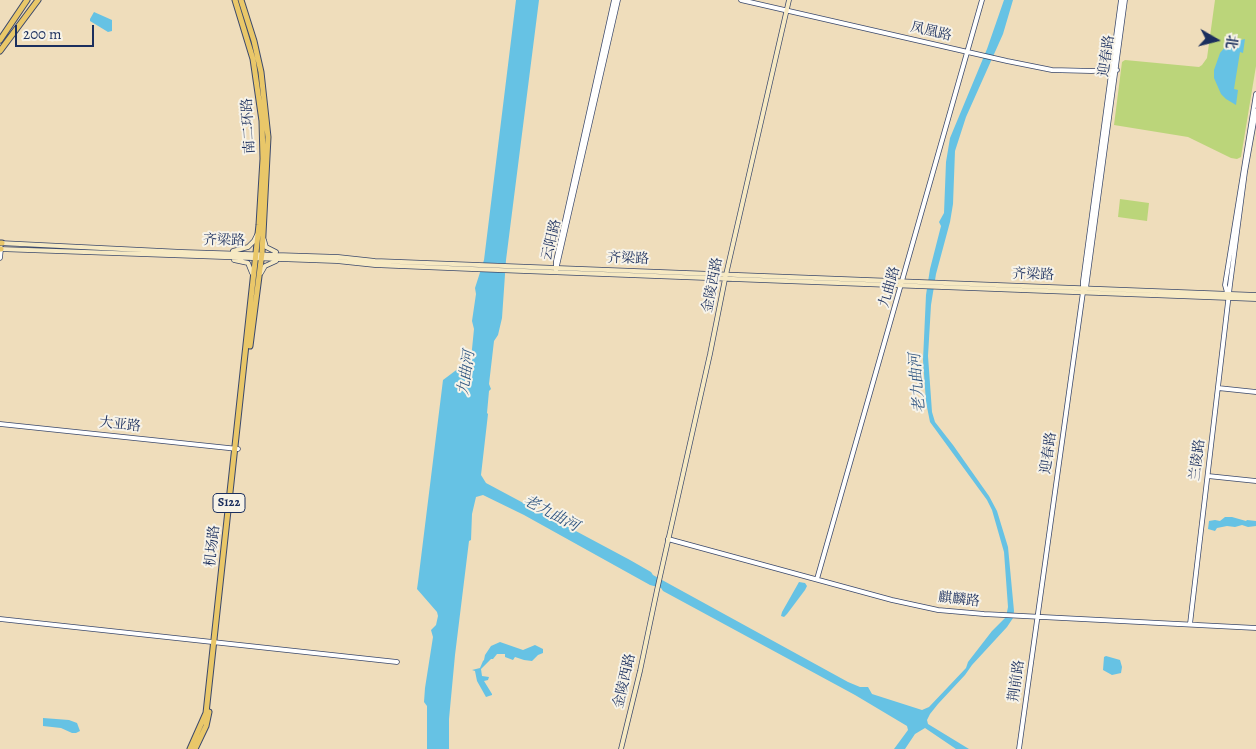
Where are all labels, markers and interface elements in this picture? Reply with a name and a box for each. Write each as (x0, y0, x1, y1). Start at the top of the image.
scale bar (18, 15, 96, 47)
north arrow (1191, 15, 1241, 65)
street label: 凤凰路 (909, 19, 953, 45)
text: 200 m (23, 24, 62, 44)
street label: 迎春路 (1096, 34, 1118, 78)
text: 北 (1221, 34, 1242, 50)
street label: 南二环路 (239, 98, 259, 154)
street label: 云阳路 (539, 218, 565, 262)
street label: 齐梁路 (203, 232, 245, 250)
street label: 齐梁路 (607, 250, 649, 268)
street label: 金陵西路 (699, 256, 727, 314)
street label: 九曲路 (876, 264, 904, 310)
street label: 齐梁路 (1012, 266, 1054, 284)
water label: 九曲河 (455, 349, 479, 397)
water label: 老九曲河 (906, 352, 930, 414)
street label: 大亚路 (98, 414, 142, 436)
street label: 迎春路 (1038, 431, 1060, 475)
street label: 兰陵路 (1187, 438, 1209, 482)
water label: 老九曲河 (520, 492, 582, 536)
road number: S122 (213, 493, 245, 512)
street label: 机场路 (202, 524, 224, 568)
street label: 麒麟路 (937, 589, 981, 611)
street label: 金陵西路 (611, 652, 639, 710)
street label: 荆前路 (1006, 659, 1028, 703)

